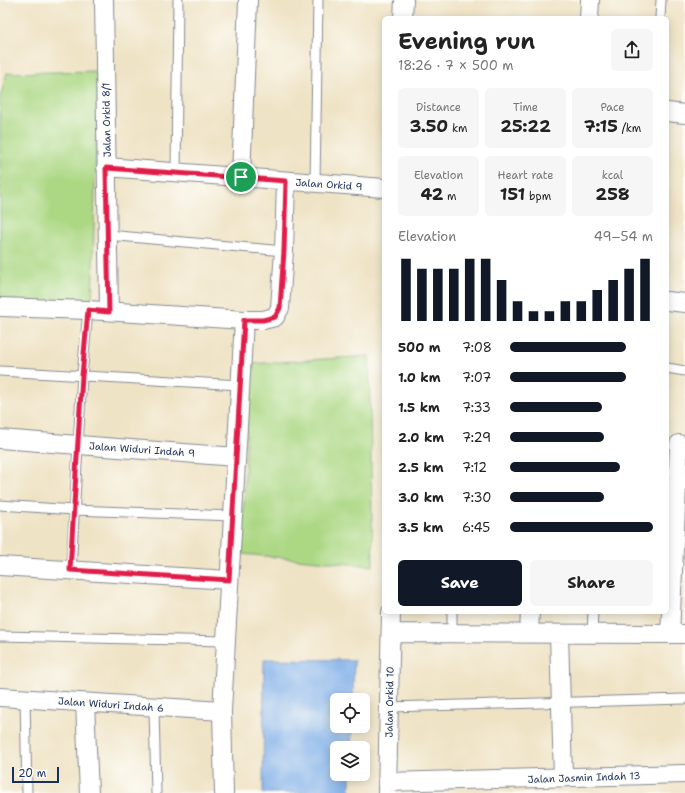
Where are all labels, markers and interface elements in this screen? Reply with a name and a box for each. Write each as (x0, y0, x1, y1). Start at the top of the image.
text: Evening run (398, 27, 535, 56)
button: share (611, 29, 653, 71)
text: 18:26 · 7 × 500 m (398, 57, 514, 74)
street label: Jalan Orkid 8/1 (99, 83, 114, 157)
text: Distance (416, 100, 461, 115)
text: Time (513, 100, 538, 115)
text: Pace (600, 100, 625, 115)
text: 3.50 (409, 115, 448, 137)
text: 25:22 (500, 115, 551, 137)
text: 7:15 (584, 115, 618, 137)
text: km (448, 121, 468, 136)
text: /km (618, 121, 641, 136)
pin (224, 160, 258, 194)
icon: arrive (230, 166, 252, 188)
text: Elevation (414, 168, 463, 183)
text: Heart rate (497, 168, 554, 183)
text: kcal (602, 168, 623, 183)
street label: Jalan Orkid 9 (295, 176, 363, 193)
text: 42 (420, 183, 443, 205)
text: 151 (500, 183, 525, 205)
text: 258 (595, 183, 630, 205)
text: m (443, 189, 457, 204)
text: bpm (525, 189, 551, 204)
text: Elevation (398, 228, 456, 245)
text: 49–54 m (594, 228, 653, 245)
text: 500 m (398, 339, 441, 356)
text: 7:08 (462, 339, 492, 356)
text: 1.0 km (398, 369, 440, 386)
text: 7:07 (462, 369, 491, 386)
text: 1.5 km (398, 399, 440, 416)
text: 7:33 (462, 399, 491, 416)
text: 2.0 km (398, 429, 444, 446)
text: 7:29 (462, 429, 491, 446)
street label: Jalan Widuri Indah 9 (89, 439, 195, 460)
text: 2.5 km (398, 459, 444, 476)
text: 7:12 (462, 459, 487, 476)
text: 3.0 km (398, 489, 444, 506)
text: 7:30 (462, 489, 491, 506)
text: 3.5 km (398, 519, 443, 536)
text: 6:45 (462, 519, 490, 536)
button: Save (398, 560, 522, 606)
button: Share (530, 560, 653, 606)
street label: Jalan Orkid 10 (382, 666, 397, 738)
map controls (330, 693, 370, 781)
button: locate (330, 693, 370, 733)
street label: Jalan Widuri Indah 6 (58, 694, 164, 715)
button: layers (330, 741, 370, 781)
scale bar (12, 765, 59, 784)
text: 20 m (18, 766, 46, 781)
street label: Jalan Jasmin Indah 13 (527, 769, 641, 786)

